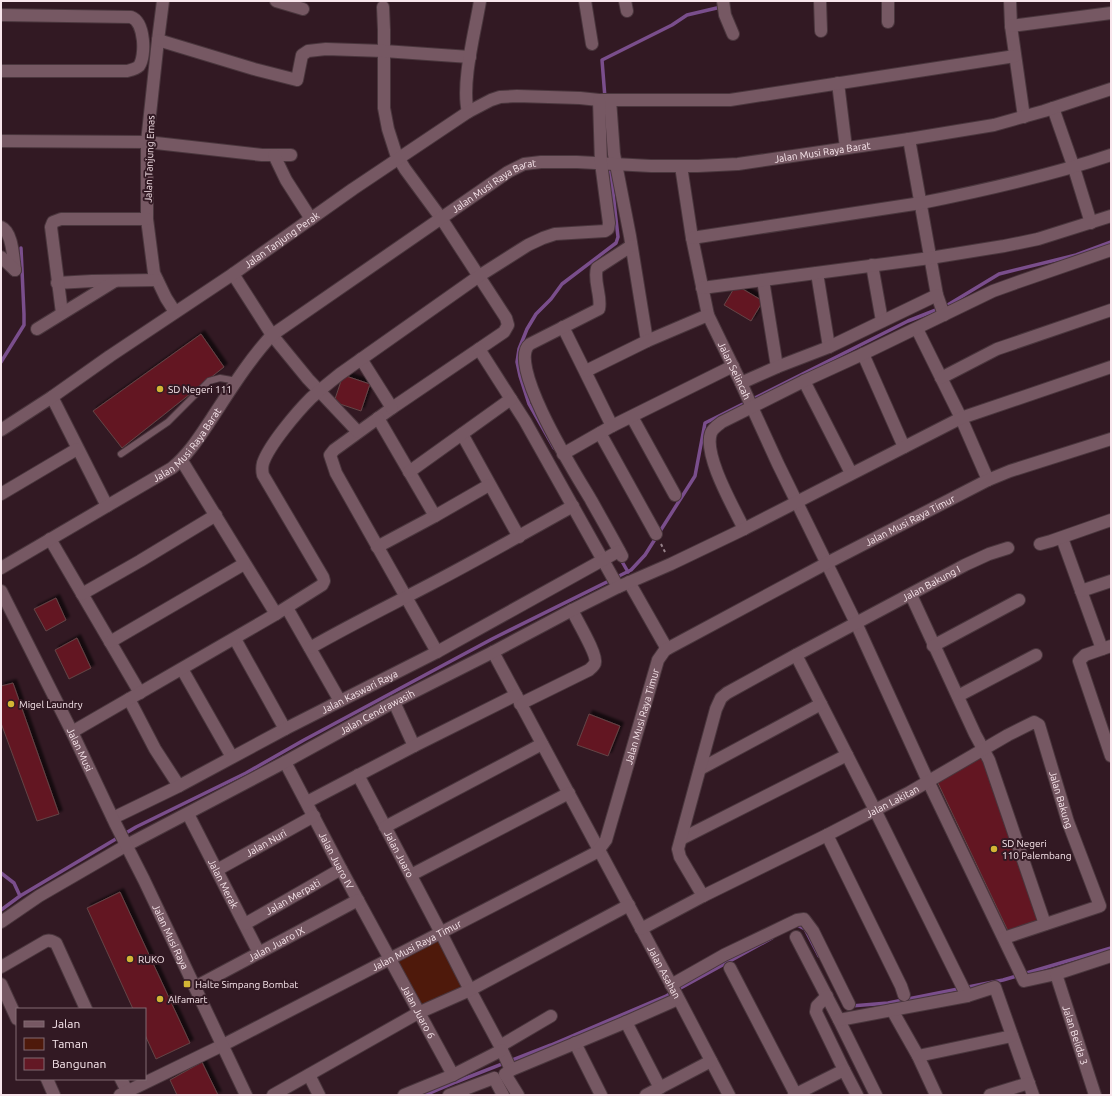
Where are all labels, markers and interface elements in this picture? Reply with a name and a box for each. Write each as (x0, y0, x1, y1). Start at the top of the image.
street label: Jalan Tanjung Emas (142, 115, 157, 203)
street label: Jalan Musi Raya Barat (773, 140, 871, 165)
street label: Jalan Musi Raya Barat (450, 158, 537, 215)
street label: Jalan Tanjung Perak (242, 210, 321, 270)
street label: Jalan Selincah (716, 340, 753, 401)
marker: SD Negeri 111 (155, 384, 165, 394)
place label: SD Negeri 111 (168, 384, 232, 395)
street label: Jalan Musi Raya Barat (151, 406, 223, 484)
street label: Jalan Musi Raya Timur (863, 493, 957, 548)
street label: Jalan Bakung I (900, 564, 962, 604)
street label: Jalan Musi Raya Timur (623, 667, 661, 766)
street label: Jalan Kaswari Raya (320, 668, 400, 716)
street label: Jalan Cendrawasih (338, 688, 416, 737)
marker: Migel Laundry (6, 699, 16, 709)
place label: Migel Laundry (19, 699, 83, 710)
street label: Jalan Musi (65, 726, 95, 773)
street label: Jalan Bakung (1047, 770, 1075, 830)
street label: Jalan Lakitan (864, 783, 921, 820)
street label: Jalan Nuri (244, 827, 288, 859)
street label: Jalan Juaro (382, 829, 416, 879)
street label: Jalan Juaro IV (317, 830, 356, 891)
place label: SD Negeri 110 Palembang (1002, 838, 1071, 861)
marker: SD Negeri 110 Palembang (989, 844, 999, 854)
street label: Jalan Merak (206, 857, 240, 910)
street label: Jalan Merpati (264, 877, 322, 917)
street label: Jalan Musi Raya (150, 902, 190, 971)
street label: Jalan Musi Raya Timur (370, 918, 463, 973)
street label: Jalan Juaro IX (246, 925, 306, 964)
street label: Jalan Asahan (645, 944, 683, 1001)
marker: RUKO (125, 954, 135, 964)
place label: RUKO (138, 954, 165, 965)
marker: Halte Simpang Bombat (182, 979, 192, 989)
place label: Halte Simpang Bombat (195, 979, 298, 990)
street label: Jalan Juaro 6 (399, 983, 437, 1041)
marker: Alfamart (155, 994, 165, 1004)
place label: Alfamart (168, 994, 208, 1005)
street label: Jalan Belida 3 (1060, 1004, 1090, 1066)
legend (16, 1008, 146, 1080)
text: Jalan (52, 1017, 80, 1030)
text: Taman (52, 1037, 88, 1050)
text: Bangunan (52, 1057, 106, 1070)

